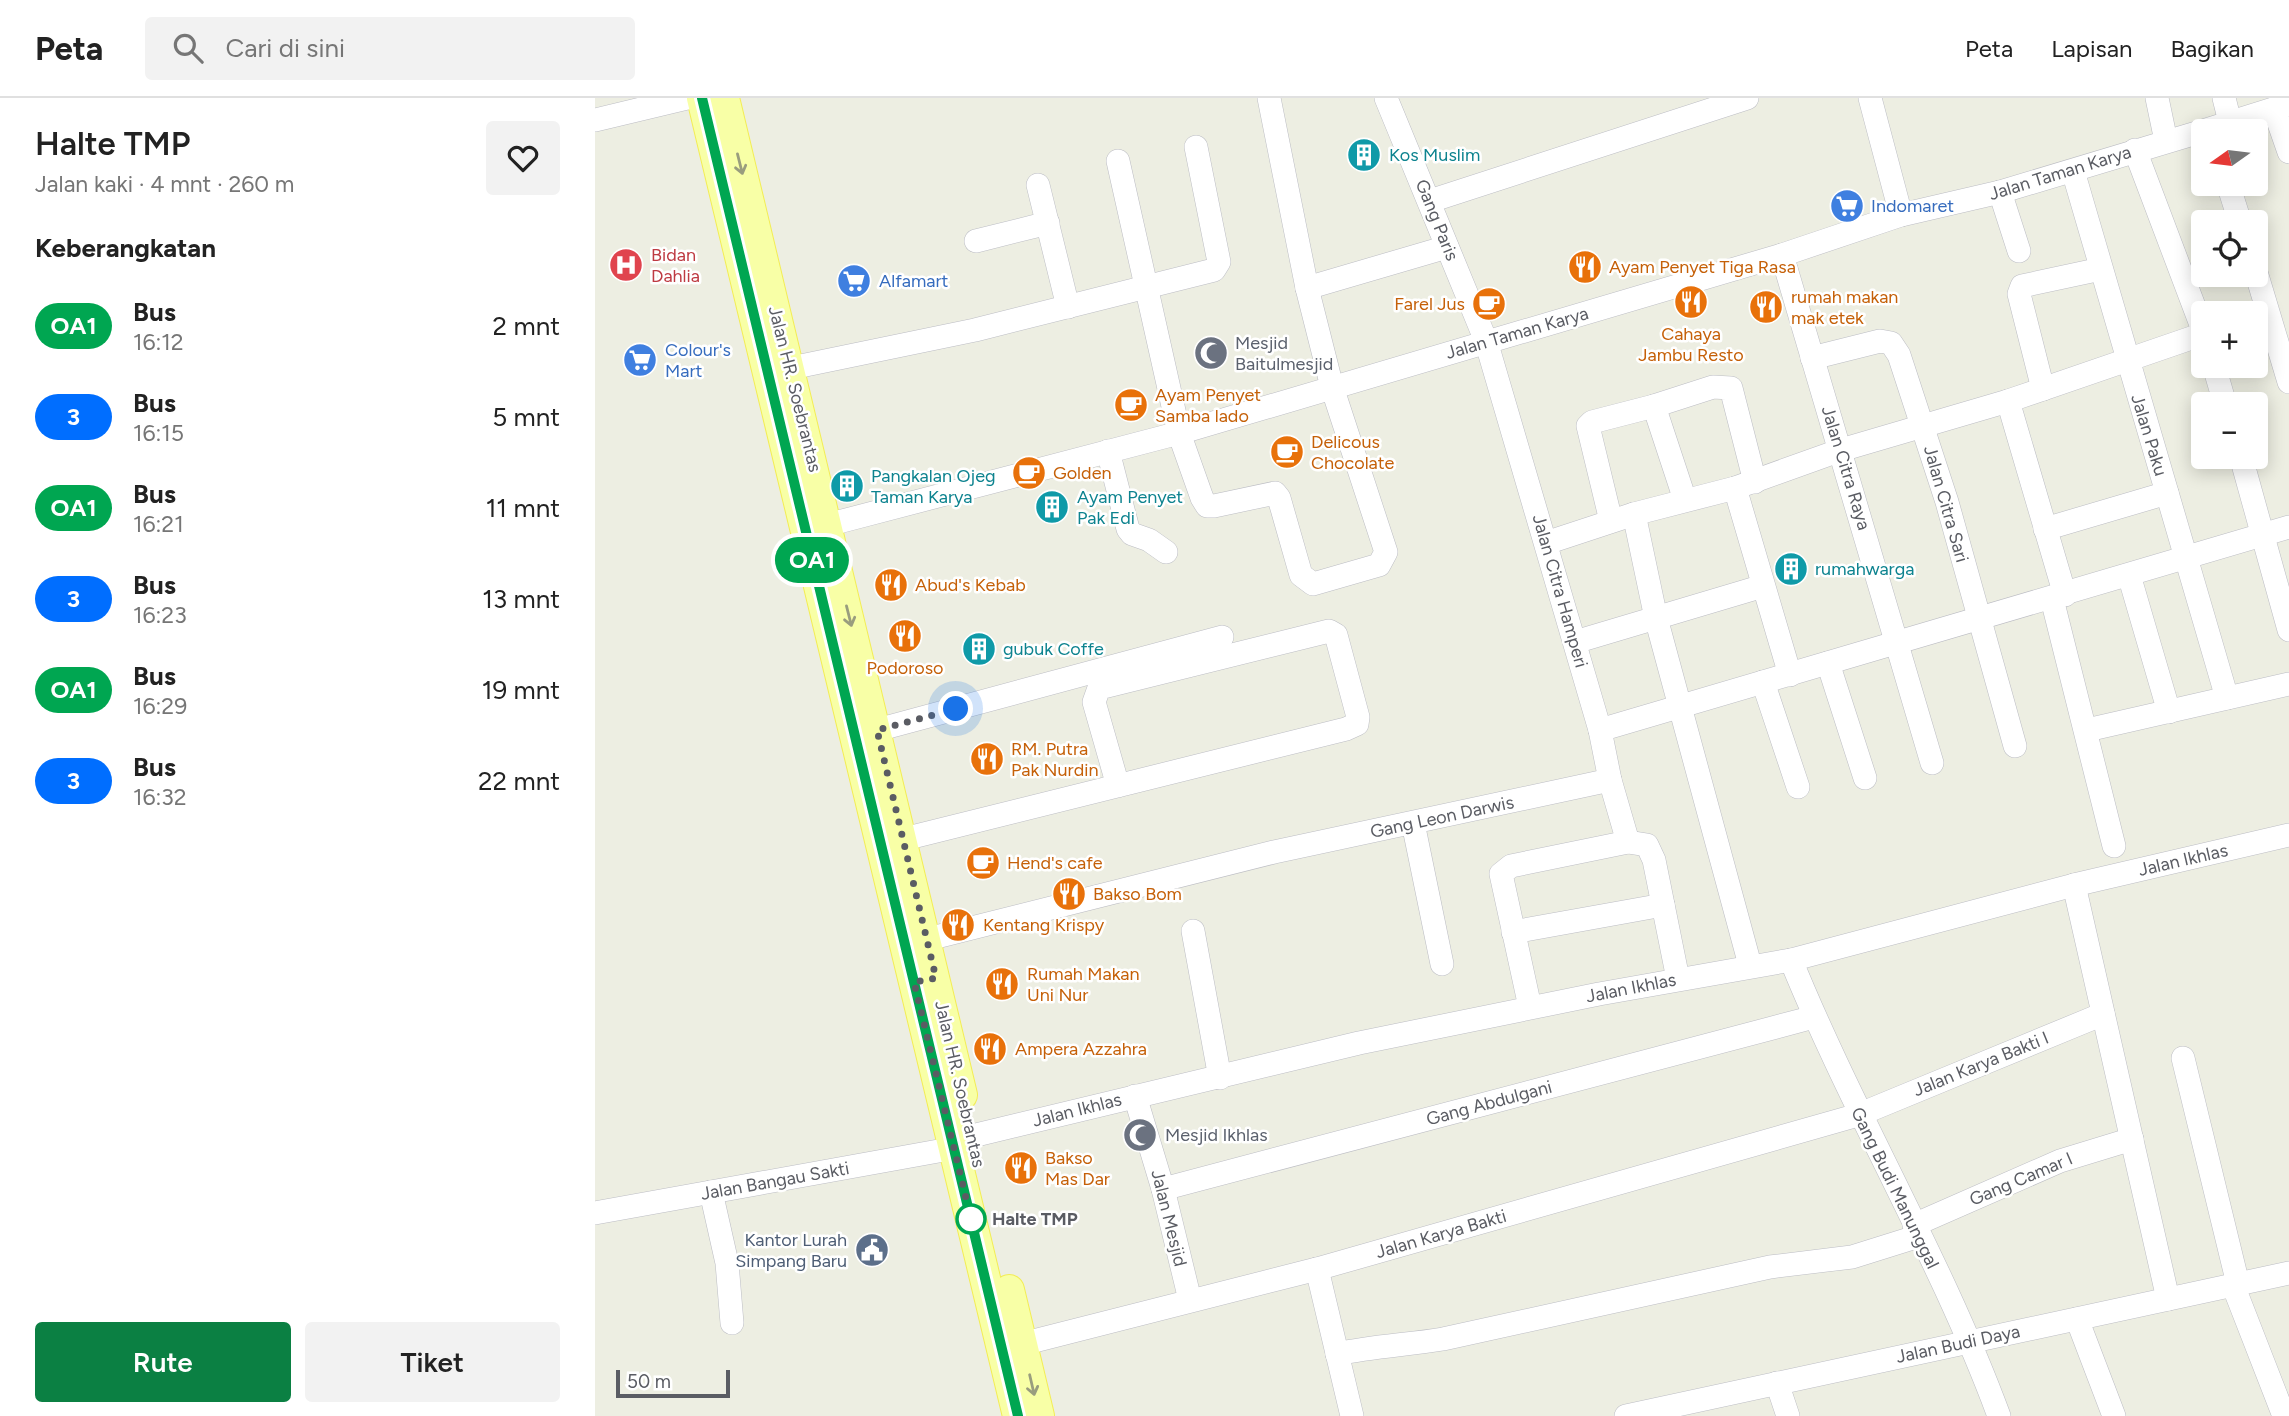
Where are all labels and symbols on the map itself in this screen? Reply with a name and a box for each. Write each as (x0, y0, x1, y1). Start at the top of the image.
north arrow (2191, 119, 2268, 196)
building icon: Kos Muslim (1345, 136, 1383, 174)
street label: Jalan Taman Karya (1986, 141, 2134, 205)
place label: Kos Muslim (1389, 144, 1480, 166)
one-way arrow (734, 152, 747, 175)
street label: Gang Paris (1411, 176, 1463, 264)
supermarket icon: Indomaret (1828, 187, 1866, 225)
place label: Indomaret (1871, 195, 1954, 217)
place label: Bidan Dahlia (651, 244, 700, 287)
hospital icon: Bidan Dahlia (607, 246, 645, 284)
restaurant icon: Ayam Penyet Tiga Rasa (1566, 248, 1604, 286)
place label: Ayam Penyet Tiga Rasa (1609, 256, 1796, 278)
supermarket icon: Alfamart (835, 262, 873, 300)
place label: Alfamart (879, 270, 948, 292)
restaurant icon: Cahaya Jambu Resto (1672, 283, 1710, 321)
cafe icon: Farel Jus (1470, 285, 1508, 323)
place label: rumah makan mak etek (1791, 286, 1898, 329)
restaurant icon: rumah makan mak etek (1747, 288, 1785, 326)
place label: Farel Jus (1394, 293, 1465, 315)
street label: Jalan Taman Karya (1443, 302, 1591, 364)
street label: Jalan HR. Soebrantas (764, 304, 826, 474)
place label: Cahaya Jambu Resto (1638, 323, 1744, 366)
place label: Mesjid Baitulmesjid (1235, 332, 1333, 375)
mosque icon: Mesjid Baitulmesjid (1192, 334, 1230, 372)
place label: Colour's Mart (665, 339, 731, 382)
supermarket icon: Colour's Mart (621, 341, 659, 379)
place label: Ayam Penyet Samba lado (1155, 384, 1261, 427)
cafe icon: Ayam Penyet Samba lado (1112, 386, 1150, 424)
street label: Jalan Paku (2126, 391, 2172, 479)
street label: Jalan Citra Raya (1817, 403, 1875, 533)
place label: Delicous Chocolate (1311, 431, 1395, 474)
cafe icon: Delicous Chocolate (1268, 433, 1306, 471)
street label: Jalan Citra Sari (1919, 443, 1973, 565)
cafe icon: Golden (1010, 454, 1048, 492)
place label: Golden (1053, 462, 1112, 484)
place label: Pangkalan Ojeg Taman Karya (871, 465, 996, 508)
building icon: Pangkalan Ojeg Taman Karya (828, 467, 866, 505)
place label: Ayam Penyet Pak Edi (1077, 486, 1183, 529)
building icon: Ayam Penyet Pak Edi (1033, 488, 1071, 526)
street label: Jalan Citra Hamperi (1528, 512, 1592, 670)
line badge: OA1 (772, 537, 852, 583)
building icon: rumahwarga (1772, 550, 1810, 588)
place label: rumahwarga (1815, 558, 1914, 580)
restaurant icon: Abud's Kebab (872, 566, 910, 604)
place label: Abud's Kebab (915, 574, 1026, 596)
one-way arrow (843, 604, 856, 627)
restaurant icon: Podoroso (886, 617, 924, 655)
building icon: gubuk Coffe (960, 630, 998, 668)
place label: gubuk Coffe (1003, 638, 1104, 660)
place label: Podoroso (866, 657, 944, 679)
your location (938, 691, 973, 726)
place label: RM. Putra Pak Nurdin (1011, 738, 1098, 781)
restaurant icon: RM. Putra Pak Nurdin (968, 740, 1006, 778)
street label: Gang Leon Darwis (1368, 791, 1516, 843)
street label: Jalan Ikhlas (2136, 839, 2230, 881)
cafe icon: Hend's cafe (964, 844, 1002, 882)
place label: Hend's cafe (1007, 852, 1103, 874)
restaurant icon: Bakso Bom (1050, 875, 1088, 913)
place label: Bakso Bom (1093, 883, 1182, 905)
restaurant icon: Kentang Krispy (939, 906, 977, 944)
place label: Kentang Krispy (983, 914, 1105, 936)
place label: Rumah Makan Uni Nur (1027, 963, 1139, 1006)
restaurant icon: Rumah Makan Uni Nur (983, 965, 1021, 1003)
street label: Jalan Ikhlas (1584, 968, 1678, 1008)
street label: Jalan HR. Soebrantas (930, 998, 990, 1170)
street label: Jalan Karya Bakti I (1910, 1027, 2052, 1101)
restaurant icon: Ampera Azzahra (971, 1030, 1009, 1068)
place label: Ampera Azzahra (1015, 1038, 1147, 1060)
street label: Gang Abdulgani (1424, 1076, 1554, 1130)
street label: Jalan Ikhlas (1030, 1088, 1124, 1132)
street label: Gang Budi Manunggal (1846, 1104, 1944, 1272)
mosque icon: Mesjid Ikhlas (1121, 1116, 1159, 1154)
place label: Mesjid Ikhlas (1165, 1124, 1268, 1146)
place label: Bakso Mas Dar (1045, 1147, 1110, 1190)
street label: Gang Camar I (1966, 1147, 2076, 1211)
restaurant icon: Bakso Mas Dar (1002, 1149, 1040, 1187)
street label: Jalan Bangau Sakti (699, 1157, 851, 1205)
street label: Jalan Mesjid (1146, 1167, 1192, 1269)
marker: Halte TMP (956, 1204, 986, 1234)
street label: Jalan Karya Bakti (1373, 1205, 1509, 1263)
place label: Halte TMP (992, 1208, 1078, 1230)
place label: Kantor Lurah Simpang Baru (735, 1229, 847, 1272)
public building icon: Kantor Lurah Simpang Baru (853, 1231, 891, 1269)
street label: Jalan Budi Daya (1894, 1320, 2022, 1368)
scale bar (616, 1367, 730, 1399)
one-way arrow (1026, 1373, 1039, 1396)

